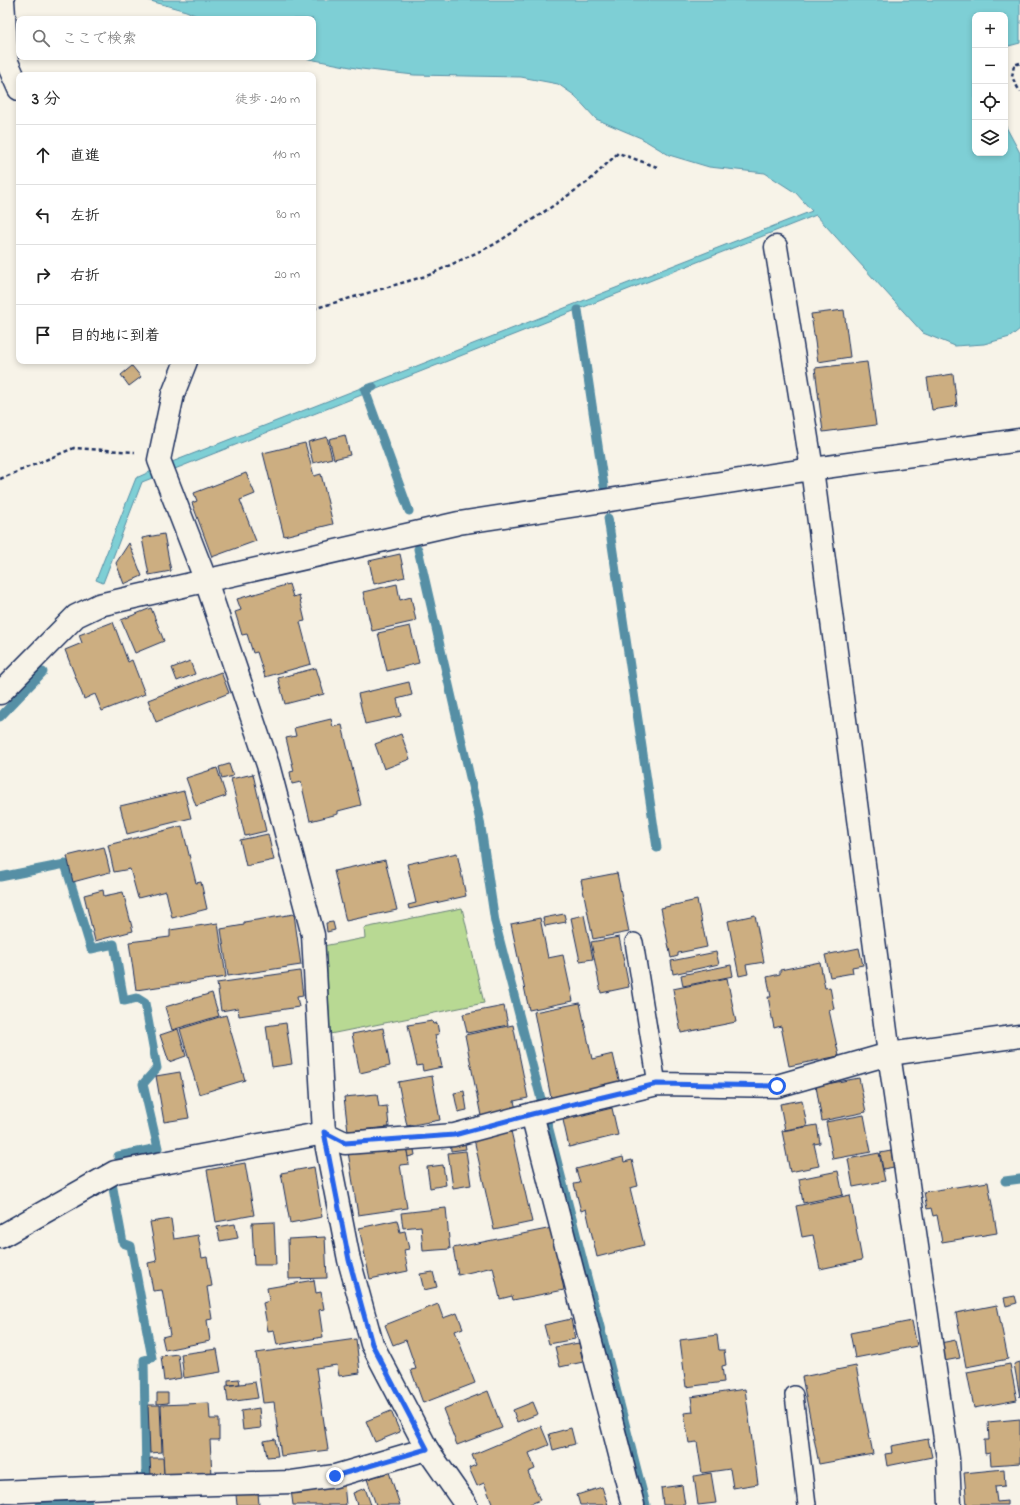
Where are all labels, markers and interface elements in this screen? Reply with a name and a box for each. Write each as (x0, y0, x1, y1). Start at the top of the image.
map controls (972, 12, 1008, 156)
button: + (972, 12, 1008, 48)
search box (16, 16, 316, 60)
icon: search (30, 27, 52, 49)
text: ここで検索 (62, 28, 137, 50)
button: − (972, 48, 1008, 84)
button: locate (972, 84, 1008, 120)
text: 3 分 (32, 87, 60, 112)
text: 徒歩 · 210 m (235, 90, 300, 109)
button: layers (972, 120, 1008, 156)
icon: ahead (32, 144, 54, 166)
text: 直進 (70, 145, 100, 167)
text: 110 m (273, 145, 300, 164)
icon: left (32, 204, 54, 226)
text: 左折 (70, 205, 100, 227)
text: 80 m (276, 205, 300, 224)
icon: right (32, 264, 54, 286)
text: 右折 (70, 265, 100, 287)
text: 20 m (275, 265, 300, 284)
icon: arrive (32, 324, 54, 346)
text: 目的地に到着 (70, 325, 160, 347)
route start (768, 1077, 786, 1095)
route end (326, 1467, 344, 1485)

